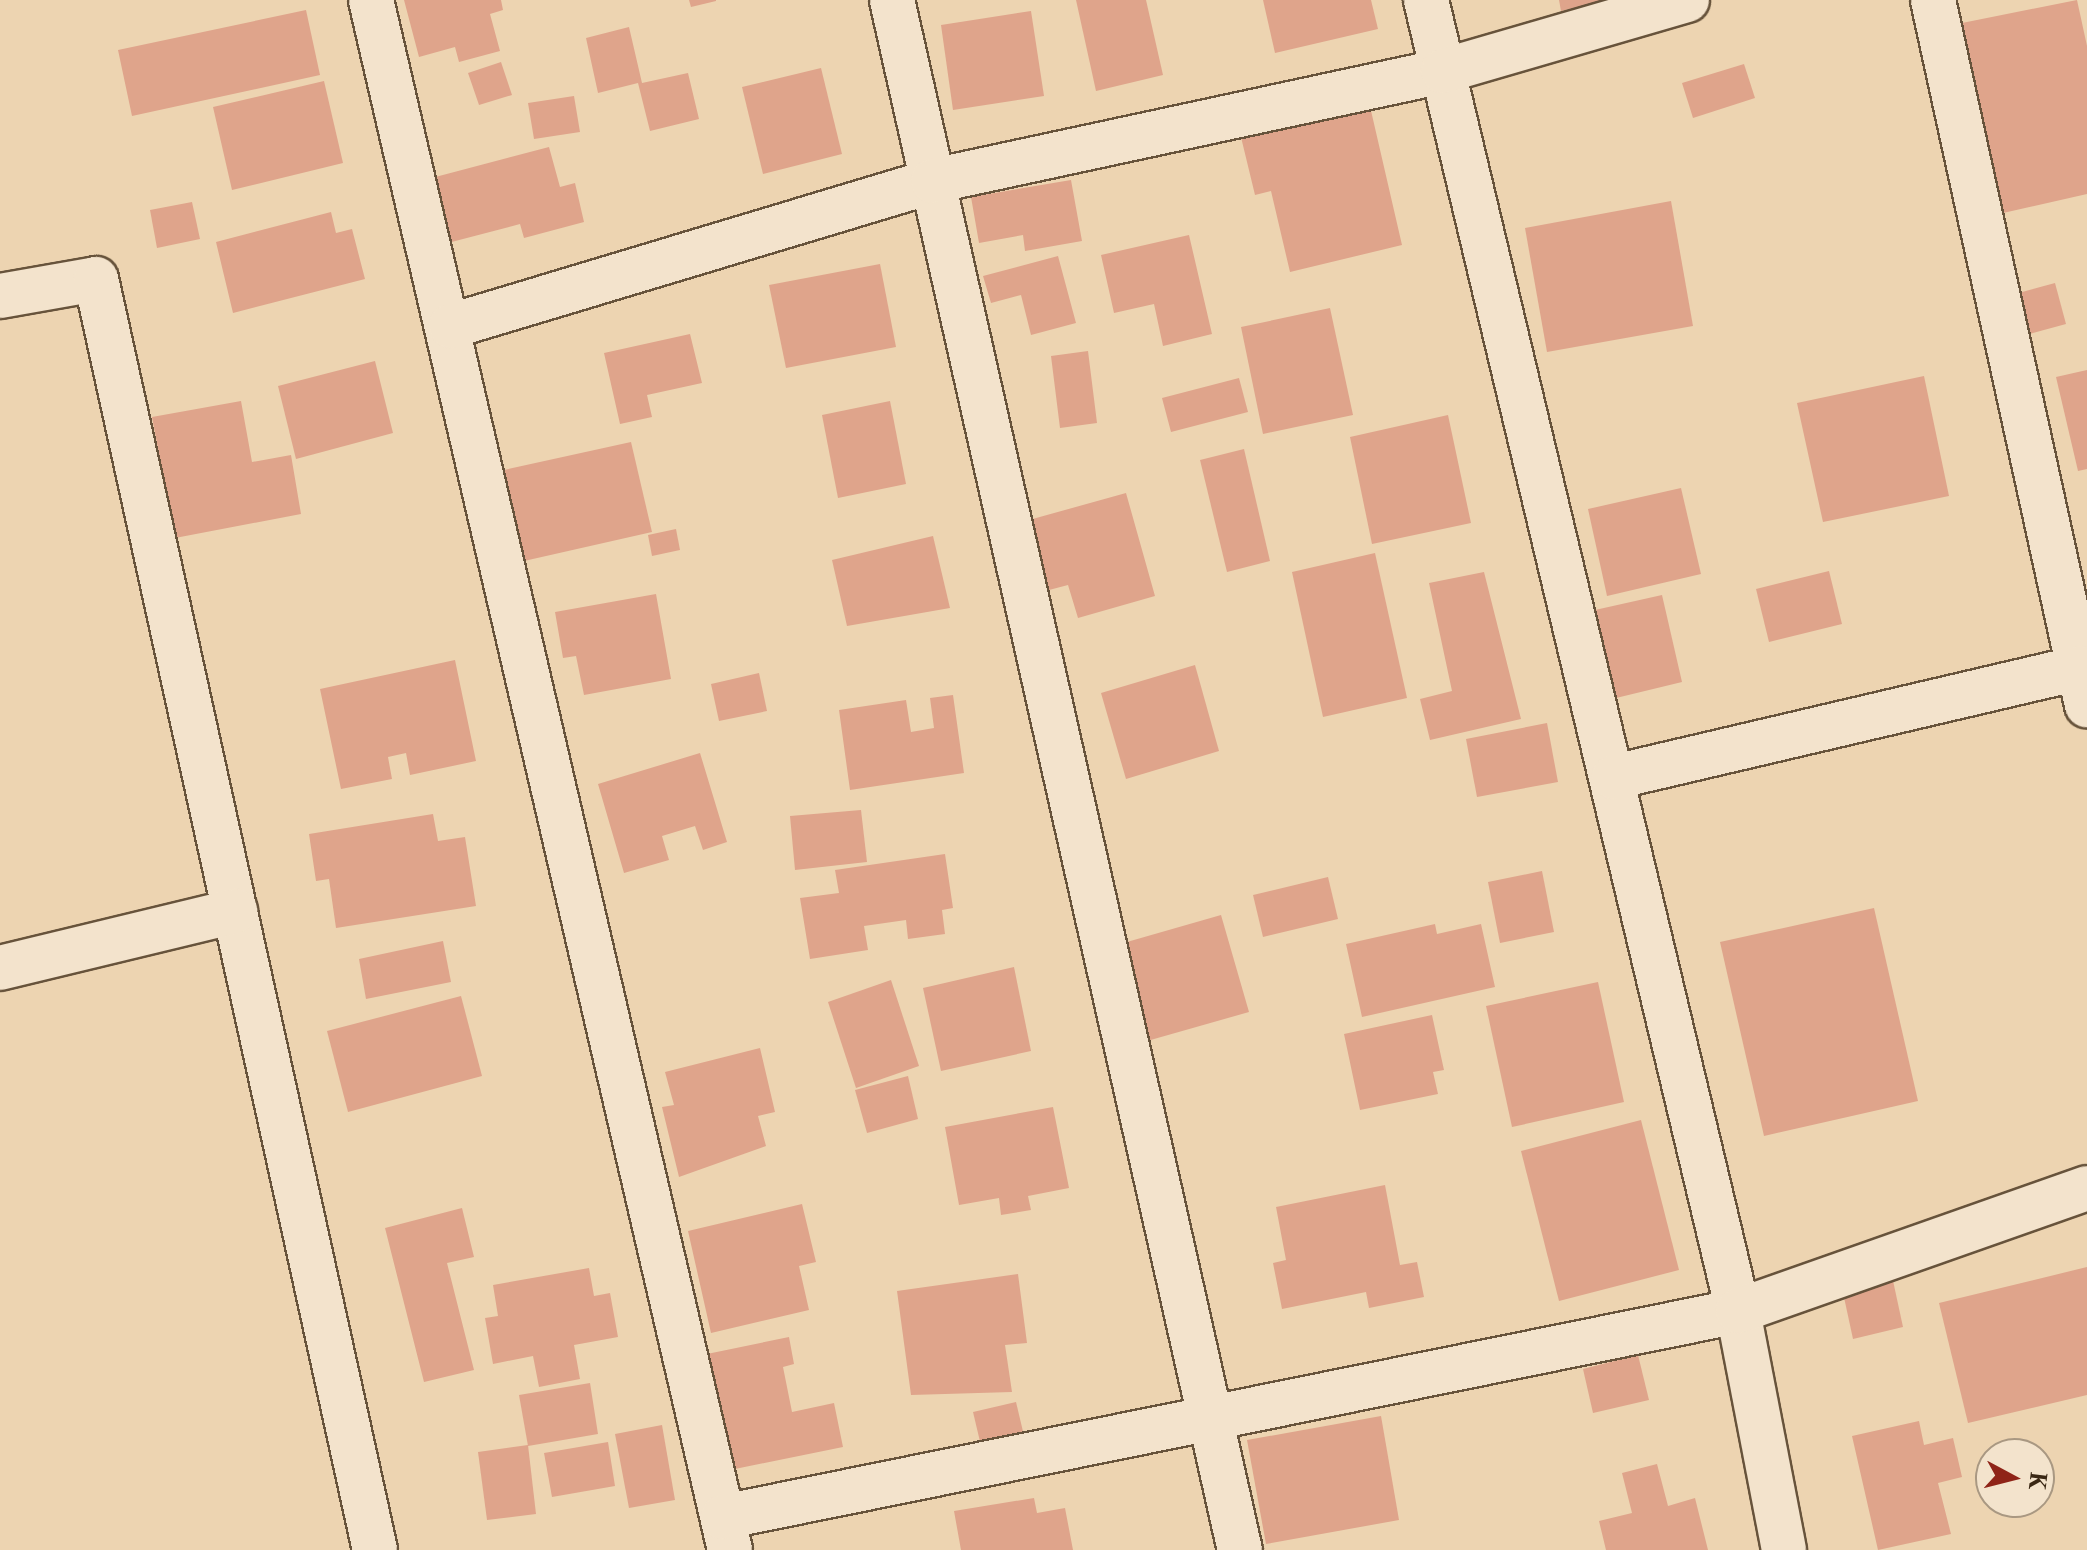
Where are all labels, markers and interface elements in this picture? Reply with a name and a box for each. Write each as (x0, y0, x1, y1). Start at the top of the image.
north arrow (1975, 1438, 2055, 1518)
text: K (2023, 1470, 2052, 1491)

